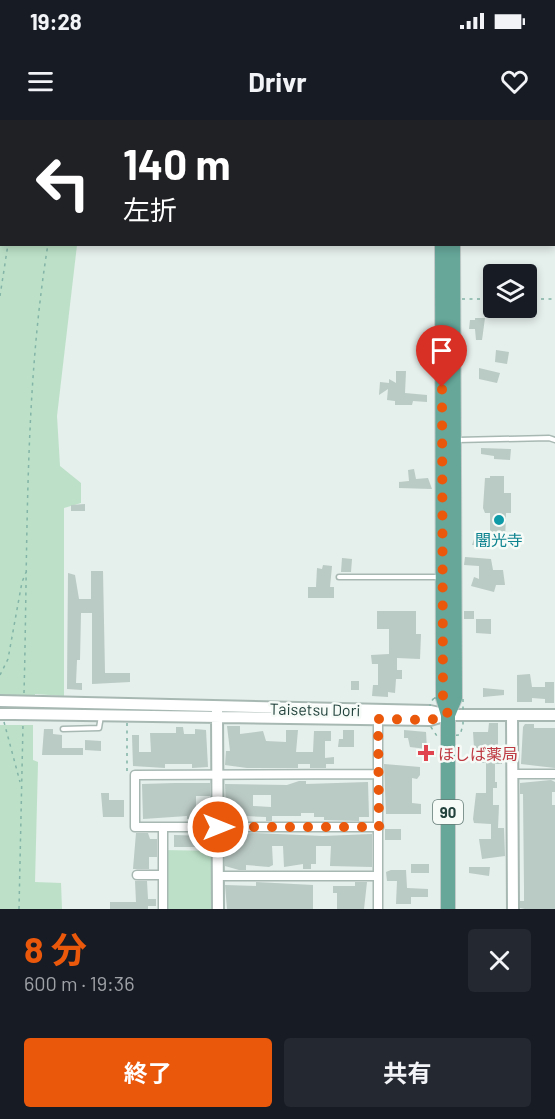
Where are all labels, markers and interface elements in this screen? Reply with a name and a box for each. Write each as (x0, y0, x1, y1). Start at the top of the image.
text: 19:28 (30, 8, 82, 34)
icon: menu (24, 65, 57, 98)
text: Drivr (248, 65, 307, 97)
icon: heart (498, 65, 531, 98)
text: 140 m (123, 138, 231, 188)
icon: left (24, 144, 102, 222)
text: 左折 (123, 193, 177, 225)
map controls (483, 264, 537, 318)
button: layers (483, 264, 537, 318)
pin (416, 325, 467, 387)
icon: arrive (425, 334, 458, 367)
marker: 闇光寺 (492, 513, 506, 527)
place label: 闇光寺 (475, 530, 523, 549)
street label: Taisetsu Dori (269, 699, 361, 719)
place label: ほしば薬局 (438, 744, 518, 763)
marker: ほしば薬局 (419, 746, 433, 760)
position arrow (186, 795, 250, 859)
road number: 90 (433, 800, 463, 824)
text: 8 分 (24, 927, 87, 970)
button: close (468, 929, 531, 992)
text: 600 m · 19:36 (24, 971, 134, 995)
button: 終了 (24, 1038, 272, 1107)
button: 共有 (284, 1038, 531, 1107)

